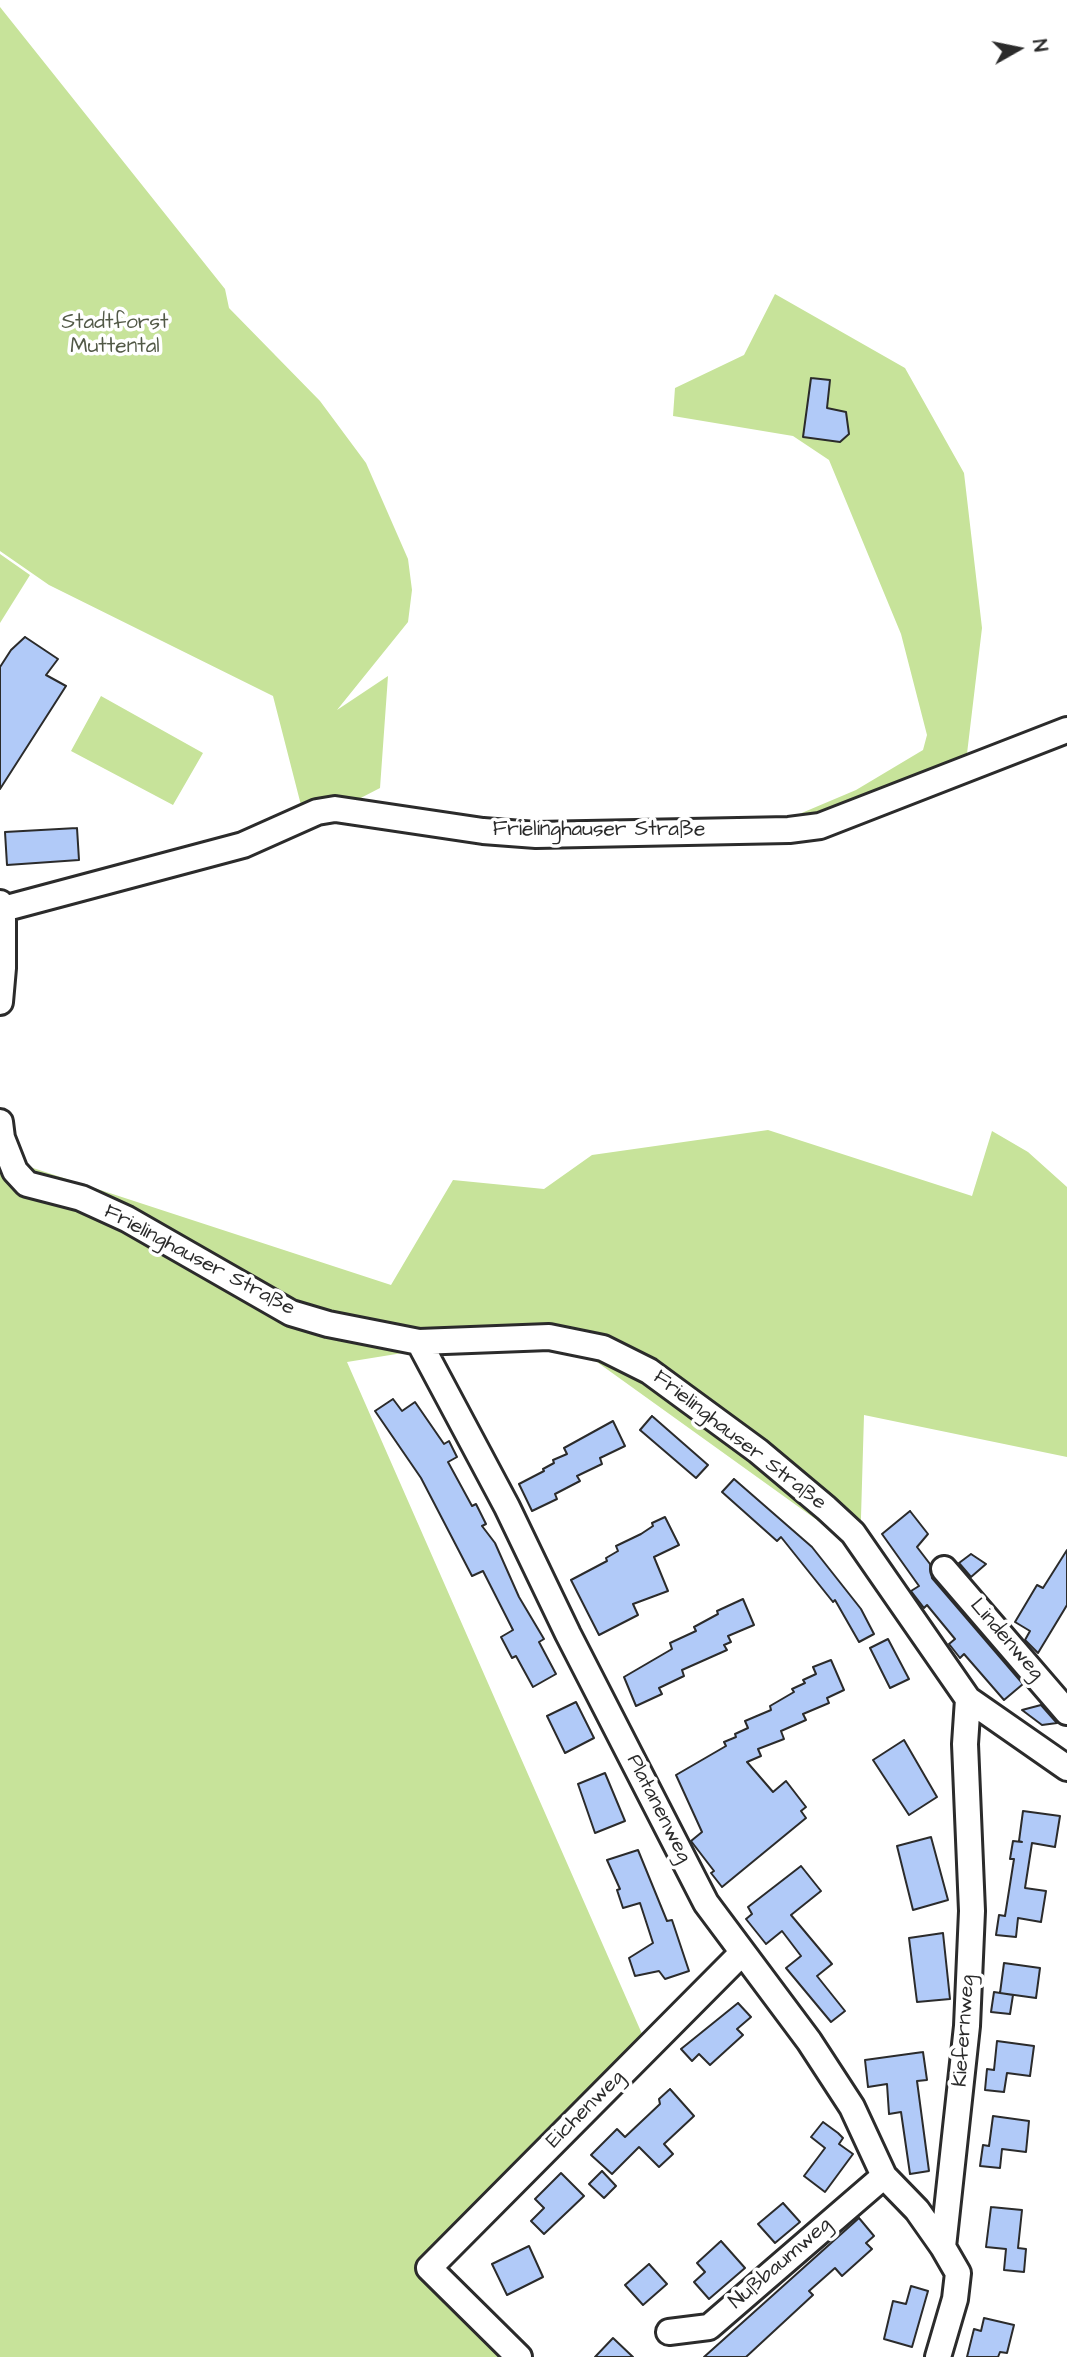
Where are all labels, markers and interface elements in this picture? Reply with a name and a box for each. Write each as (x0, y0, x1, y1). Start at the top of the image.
north arrow (983, 14, 1053, 84)
text: N (1025, 38, 1054, 54)
park label: Stadtforst Muttental (62, 311, 168, 361)
street label: Frielinghauser Straße (493, 818, 705, 844)
street label: Frielinghauser Straße (99, 1200, 299, 1322)
street label: Frielinghauser Straße (647, 1366, 831, 1516)
street label: Lindenweg (964, 1594, 1048, 1686)
street label: Platanenweg (620, 1751, 696, 1867)
street label: Kiefernweg (949, 1974, 981, 2088)
street label: Eichenweg (542, 2066, 630, 2154)
street label: Nußbaumweg (725, 2213, 837, 2315)

